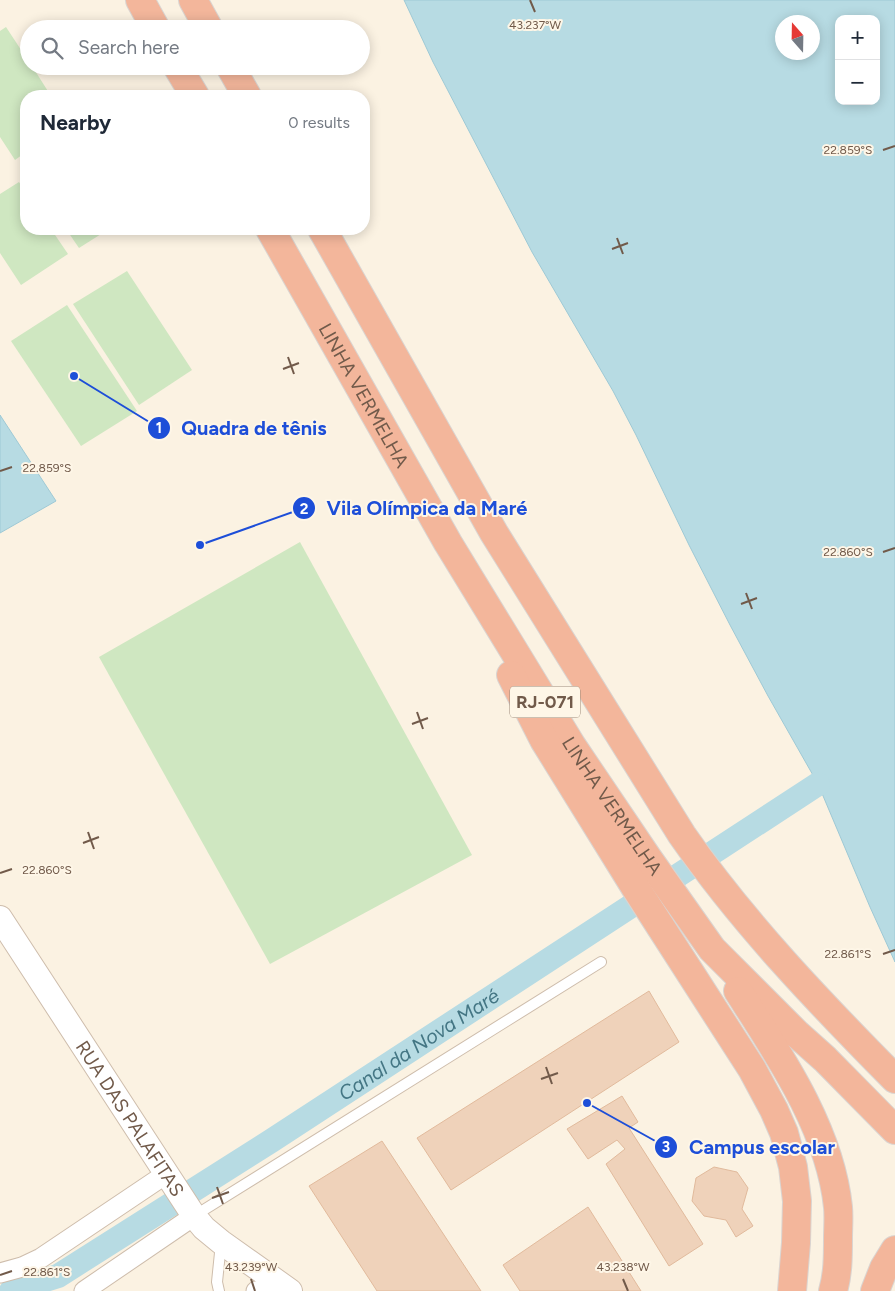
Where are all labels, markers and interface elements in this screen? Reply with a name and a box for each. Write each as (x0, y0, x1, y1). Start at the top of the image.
north arrow (775, 15, 820, 60)
map controls (835, 15, 880, 105)
button: + (835, 15, 880, 60)
text: 43.237°W (509, 18, 562, 32)
search box (20, 20, 370, 75)
icon: search (38, 34, 66, 62)
text: Search here (78, 36, 180, 59)
button: − (835, 60, 880, 105)
text: Nearby (40, 110, 111, 135)
text: 0 results (288, 113, 350, 132)
text: 22.859°S (824, 143, 872, 157)
street label: LINHA VERMELHA (314, 319, 414, 472)
callout: Quadra de tênis (147, 410, 337, 445)
text: Quadra de tênis (181, 416, 327, 440)
text: 1 (156, 419, 162, 437)
text: 22.859°S (23, 461, 71, 475)
callout: Vila Olímpica da Maré (292, 491, 537, 526)
text: Vila Olímpica da Maré (327, 496, 527, 520)
text: 2 (300, 500, 309, 518)
text: 22.860°S (823, 545, 873, 559)
road number: RJ-071 (510, 686, 580, 718)
street label: LINHA VERMELHA (557, 733, 667, 880)
text: 22.860°S (22, 863, 72, 877)
text: 22.861°S (825, 947, 871, 961)
water label: Canal da Nova Maré (334, 983, 504, 1106)
street label: RUA DAS PALAFITAS (71, 1036, 189, 1201)
callout: Campus escolar (654, 1129, 845, 1164)
text: Campus escolar (689, 1135, 835, 1159)
text: 3 (662, 1138, 670, 1156)
text: 43.239°W (225, 1260, 278, 1274)
text: 43.238°W (596, 1260, 650, 1274)
text: 22.861°S (24, 1265, 70, 1279)

